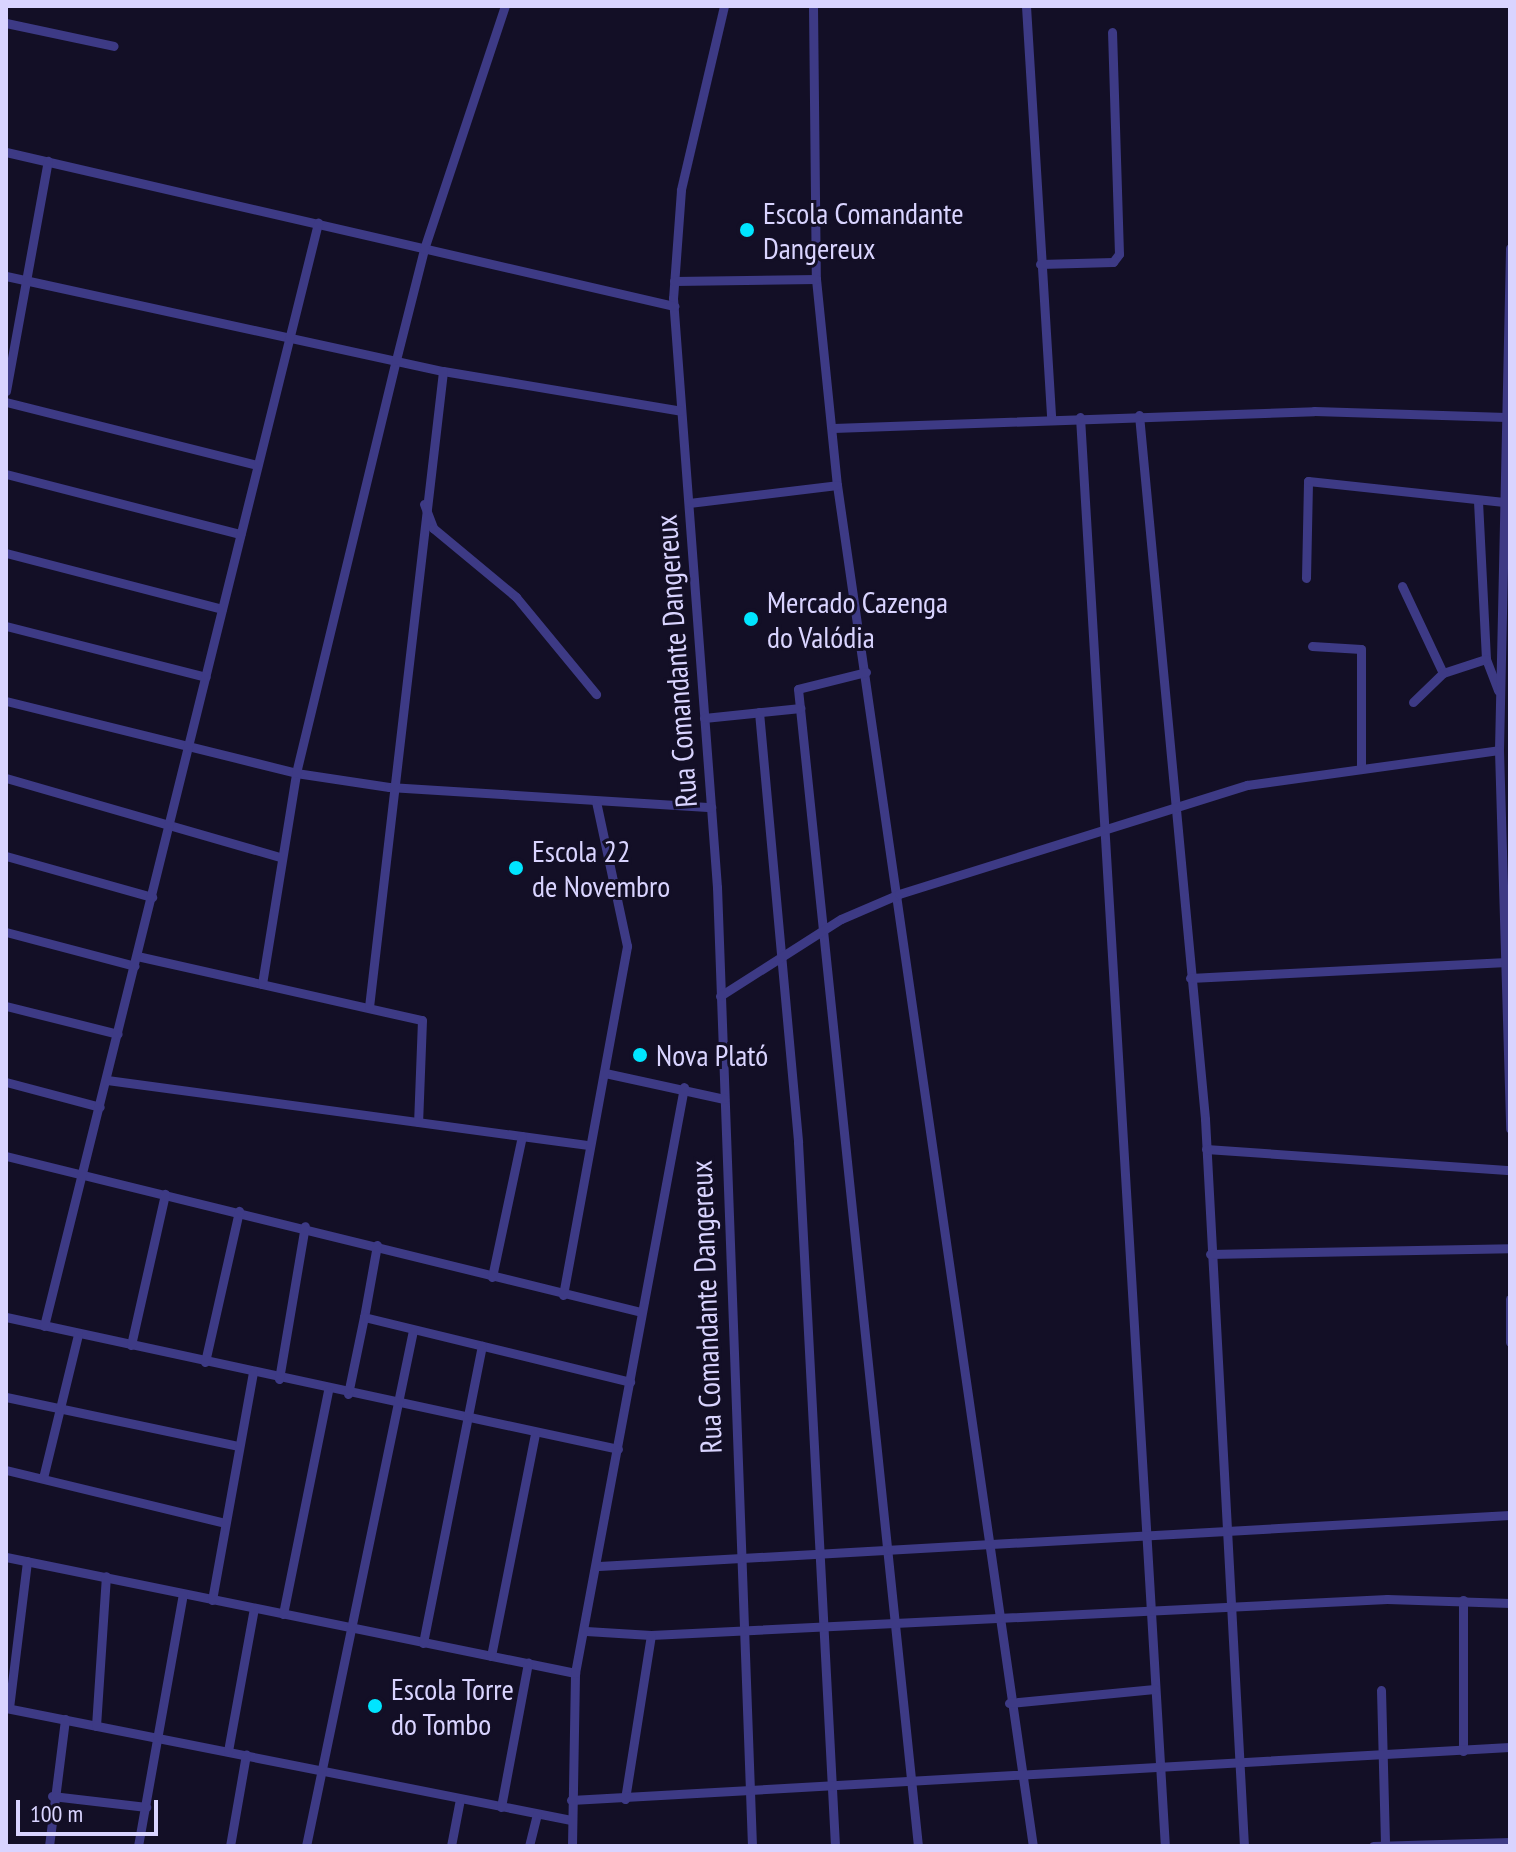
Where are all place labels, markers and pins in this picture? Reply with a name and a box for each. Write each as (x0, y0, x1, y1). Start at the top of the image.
place label: Escola Comandante Dangereux (763, 195, 964, 266)
marker: Escola Comandante Dangereux (738, 221, 756, 239)
place label: Mercado Cazenga do Valódia (767, 584, 948, 654)
marker: Mercado Cazenga do Valódia (742, 610, 760, 628)
place label: Escola 22 de Novembro (532, 833, 670, 904)
marker: Escola 22 de Novembro (507, 859, 525, 877)
place label: Nova Plató (656, 1037, 768, 1073)
marker: Nova Plató (631, 1046, 649, 1064)
place label: Escola Torre do Tombo (391, 1671, 515, 1742)
marker: Escola Torre do Tombo (366, 1697, 384, 1715)

